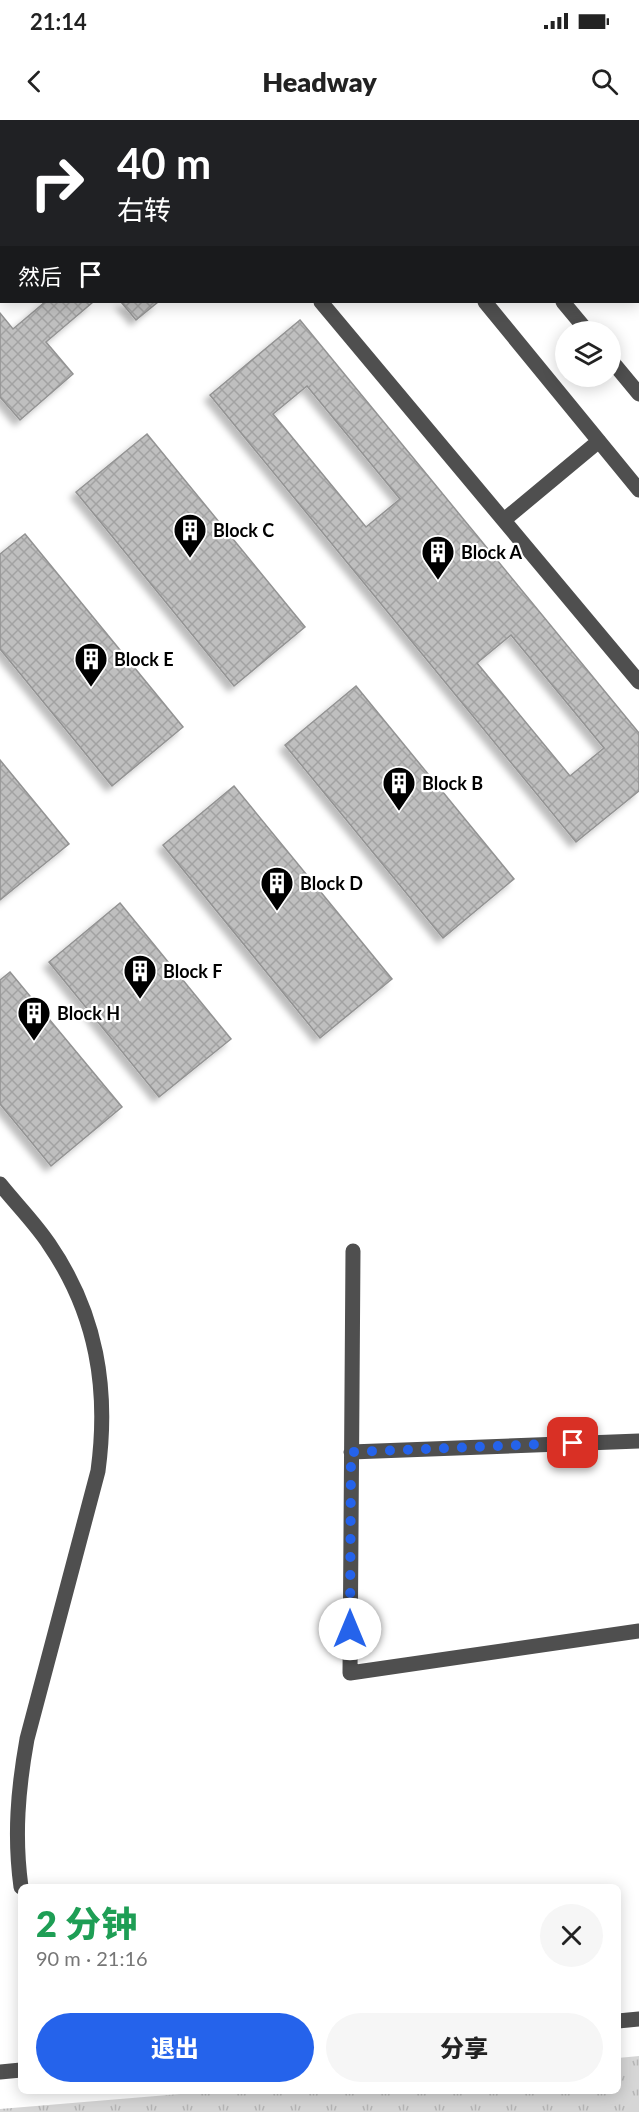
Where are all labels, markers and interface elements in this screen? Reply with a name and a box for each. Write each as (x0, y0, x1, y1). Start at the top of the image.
text: 21:14 (30, 8, 87, 35)
icon: back (18, 65, 51, 98)
text: Headway (262, 65, 377, 98)
icon: search (588, 65, 621, 98)
text: 40 m (117, 138, 211, 188)
icon: right (18, 144, 96, 222)
text: 右转 (117, 193, 171, 226)
icon: arrive (74, 258, 107, 291)
text: 然后 (18, 263, 62, 290)
map controls (555, 321, 621, 387)
button: layers (555, 321, 621, 387)
building icon: Block C (172, 512, 208, 559)
place label: Block C (213, 519, 274, 541)
building icon: Block A (420, 534, 456, 581)
place label: Block A (461, 541, 523, 563)
building icon: Block E (73, 641, 109, 688)
place label: Block E (114, 648, 174, 670)
building icon: Block B (381, 765, 417, 812)
place label: Block B (422, 772, 483, 794)
building icon: Block D (259, 865, 295, 912)
place label: Block D (300, 872, 363, 894)
building icon: Block F (122, 953, 158, 1000)
place label: Block F (163, 960, 222, 982)
building icon: Block H (16, 995, 52, 1042)
place label: Block H (57, 1002, 120, 1024)
pin (547, 1417, 598, 1468)
icon: arrive (556, 1426, 589, 1459)
position arrow (318, 1597, 382, 1661)
text: 2 分钟 (36, 1901, 137, 1945)
button: close (540, 1904, 603, 1967)
text: 90 m · 21:16 (36, 1946, 148, 1970)
button: 退出 (36, 2013, 314, 2082)
button: 分享 (326, 2013, 603, 2082)

